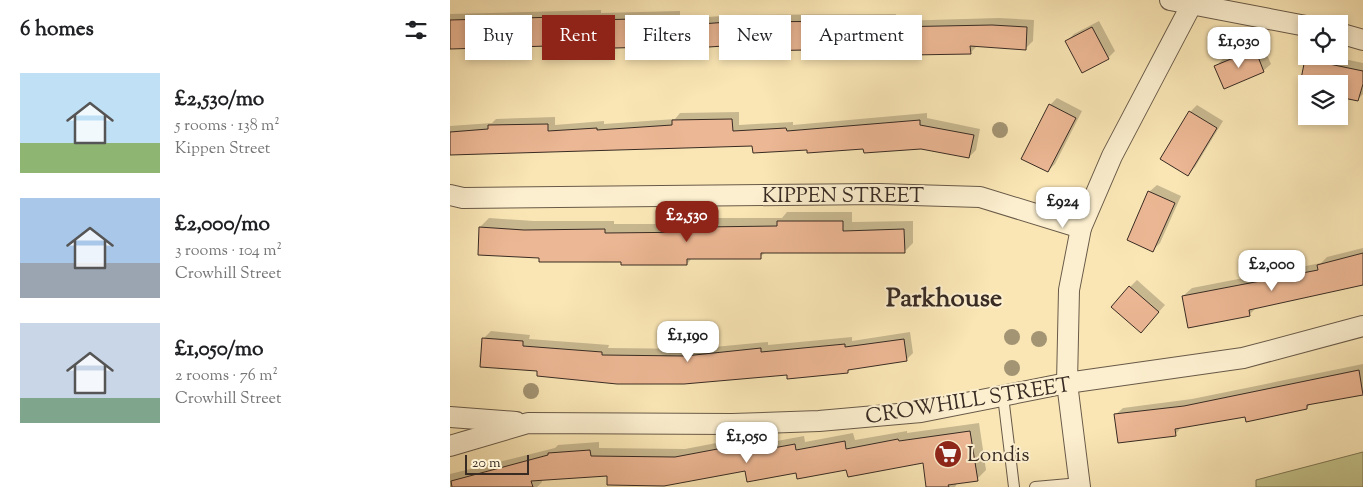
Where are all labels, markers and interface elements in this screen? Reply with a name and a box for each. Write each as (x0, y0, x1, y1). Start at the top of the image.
text: 6 homes (20, 15, 94, 45)
chip: Buy (465, 15, 532, 60)
chip: Rent (542, 15, 615, 60)
chip: Filters (625, 15, 709, 60)
chip: New (719, 15, 791, 60)
chip: Apartment (801, 15, 922, 60)
map controls (1298, 15, 1348, 125)
button: locate (1298, 15, 1348, 65)
icon: filters (402, 16, 430, 44)
pin: £1,030 (1198, 27, 1280, 69)
text: £1,030 (1218, 31, 1260, 54)
button: layers (1298, 75, 1348, 125)
text: £2,530/mo (175, 85, 264, 115)
icon: home (60, 93, 120, 153)
text: 5 rooms · 138 m² (175, 115, 280, 138)
text: Kippen Street (175, 138, 270, 161)
street label: KIPPEN STREET (762, 182, 924, 212)
pin: £924 (1033, 186, 1093, 229)
text: £924 (1047, 191, 1079, 214)
pin: £2,530 (646, 200, 728, 243)
text: £2,530 (667, 205, 707, 228)
text: £2,000/mo (175, 210, 270, 240)
icon: home (60, 218, 120, 278)
text: 3 rooms · 104 m² (175, 240, 282, 263)
pin: £2,000 (1231, 250, 1313, 292)
text: £2,000 (1249, 254, 1295, 277)
text: Crowhill Street (175, 263, 281, 286)
district label: Parkhouse (886, 281, 1002, 318)
pin: £1,190 (647, 320, 729, 363)
text: £1,190 (668, 325, 708, 348)
text: £1,050/mo (175, 335, 263, 365)
icon: home (60, 343, 120, 403)
text: 2 rooms · 76 m² (175, 365, 278, 388)
street label: CROWHILL STREET (863, 371, 1074, 433)
text: Crowhill Street (175, 388, 281, 411)
pin: £1,050 (706, 422, 788, 464)
text: £1,050 (727, 426, 767, 449)
supermarket icon: Londis (933, 439, 963, 469)
place label: Londis (967, 441, 1029, 471)
scale bar (465, 452, 529, 475)
text: 20 m (472, 454, 501, 474)

